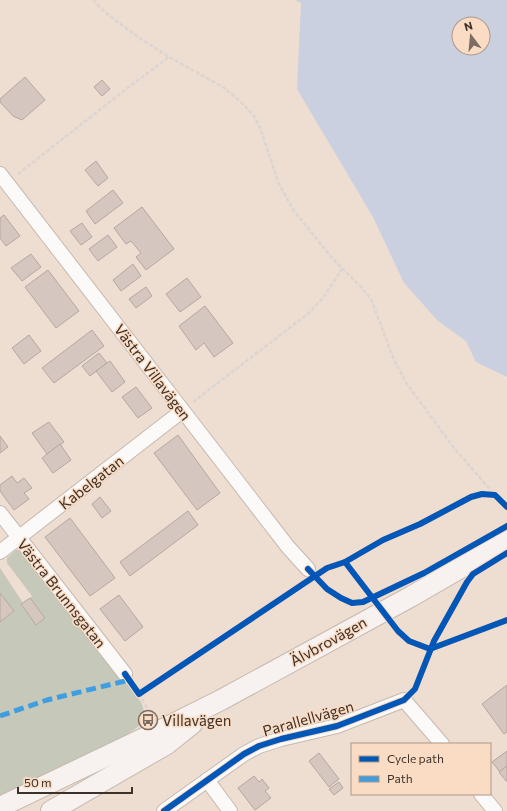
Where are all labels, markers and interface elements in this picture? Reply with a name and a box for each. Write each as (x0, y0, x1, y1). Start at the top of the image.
north arrow (451, 16, 491, 56)
text: N (462, 19, 474, 33)
street label: Västra Villavägen (111, 320, 195, 424)
street label: Kabelgatan (55, 451, 127, 513)
street label: Västra Brunnsgatan (14, 535, 110, 651)
street label: Älvbrovägen (286, 613, 370, 669)
street label: Parallellvägen (260, 696, 356, 740)
bus stop icon: Villavägen (137, 709, 159, 731)
place label: Villavägen (162, 711, 231, 729)
legend (351, 743, 491, 795)
text: Cycle path (387, 751, 444, 765)
scale bar (18, 769, 132, 795)
text: Path (387, 771, 413, 785)
text: 50 m (24, 775, 52, 789)

